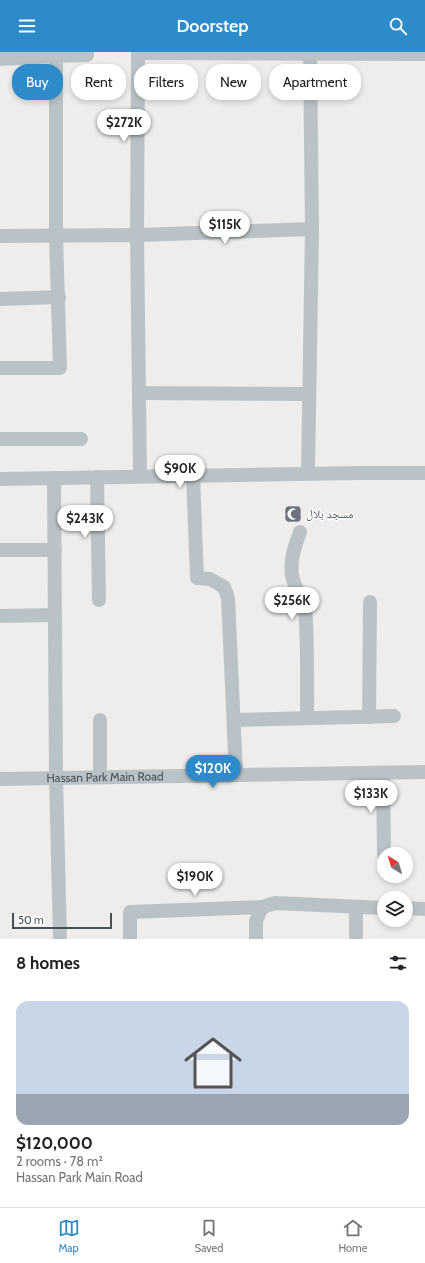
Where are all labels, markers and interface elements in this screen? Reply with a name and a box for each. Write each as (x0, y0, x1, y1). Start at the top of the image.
icon: menu (16, 15, 38, 37)
text: Doorstep (176, 15, 249, 37)
icon: search (387, 15, 409, 37)
chip: Buy (12, 64, 63, 100)
chip: Rent (71, 64, 126, 100)
chip: Filters (134, 64, 198, 100)
chip: New (206, 64, 261, 100)
chip: Apartment (269, 64, 361, 100)
pin: $272K (96, 109, 152, 143)
text: $272K (106, 114, 142, 130)
pin: $115K (197, 211, 253, 245)
text: $115K (209, 216, 241, 232)
pin: $90K (156, 455, 204, 489)
text: $90K (164, 460, 196, 476)
mosque icon: مسجد بلال (283, 504, 303, 524)
pin: $243K (57, 505, 113, 539)
place label: مسجد بلال (306, 506, 354, 521)
text: $243K (66, 510, 104, 526)
pin: $256K (264, 587, 320, 621)
text: $256K (274, 592, 310, 608)
pin: $120K (185, 755, 241, 789)
text: $120K (195, 760, 231, 776)
street label: Hassan Park Main Road (46, 768, 164, 785)
pin: $133K (343, 780, 399, 814)
text: $133K (354, 785, 388, 801)
north arrow (377, 847, 413, 883)
map controls (377, 847, 413, 927)
pin: $190K (167, 863, 223, 897)
text: $190K (177, 868, 213, 884)
button: layers (377, 891, 413, 927)
scale bar (12, 911, 112, 930)
text: 50 m (18, 913, 44, 927)
icon: filters (387, 952, 409, 974)
text: 8 homes (16, 953, 80, 973)
icon: home (177, 1027, 249, 1099)
text: $120,000 (16, 1133, 93, 1153)
text: 2 rooms · 78 m² (16, 1153, 103, 1169)
text: Hassan Park Main Road (16, 1169, 143, 1185)
tab: Map (58, 1217, 80, 1255)
tab: Saved (195, 1217, 223, 1255)
tab: Home (338, 1217, 367, 1255)

